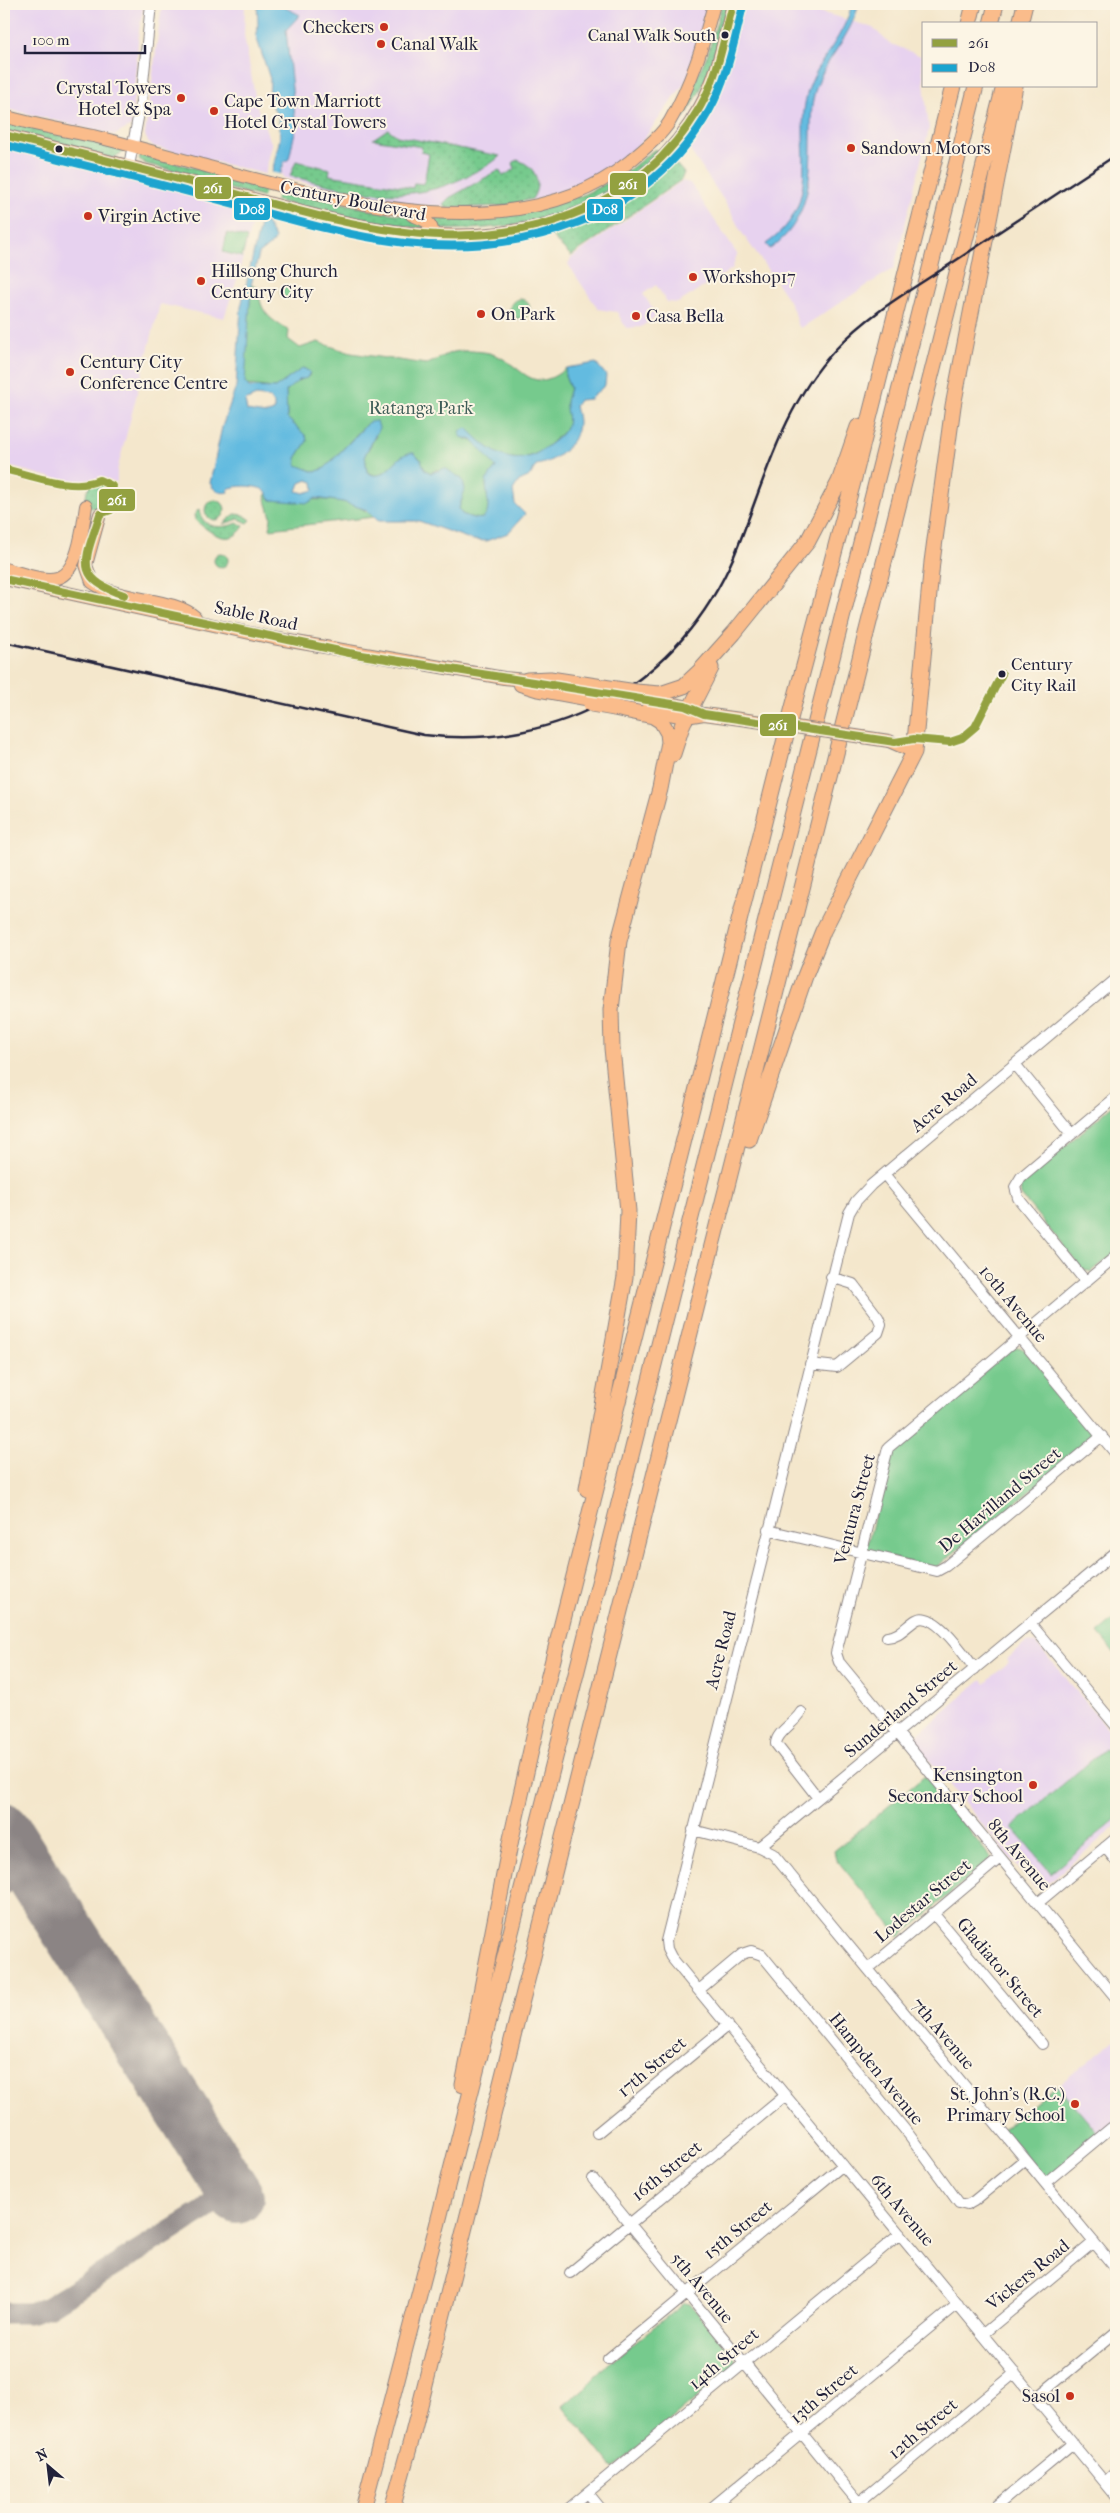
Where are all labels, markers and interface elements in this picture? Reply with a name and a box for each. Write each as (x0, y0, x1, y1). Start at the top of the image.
place label: Checkers (303, 17, 374, 38)
marker: Checkers (378, 21, 390, 33)
scale bar (25, 22, 145, 54)
legend (922, 22, 1098, 88)
place label: Canal Walk South (588, 25, 716, 45)
marker: Canal Walk South (720, 30, 730, 40)
text: 100 m (32, 31, 70, 49)
place label: Canal Walk (391, 34, 479, 55)
text: 261 (968, 34, 989, 52)
marker: Canal Walk (375, 38, 387, 50)
text: D08 (968, 58, 995, 76)
place label: Crystal Towers Hotel & Spa (56, 78, 172, 120)
place label: Cape Town Marriott Hotel Crystal Towers (224, 91, 386, 133)
marker: Crystal Towers Hotel & Spa (175, 92, 187, 104)
marker: Cape Town Marriott Hotel Crystal Towers (208, 105, 220, 117)
place label: Sandown Motors (861, 138, 991, 159)
marker: Sandown Motors (845, 142, 857, 154)
unlabelled marker (54, 144, 64, 154)
line badge: 261 (609, 172, 647, 196)
line badge: 261 (194, 176, 232, 200)
text: 261 (618, 176, 638, 193)
street label: Century Boulevard (278, 177, 428, 225)
text: 261 (203, 180, 223, 197)
line badge: D08 (233, 197, 271, 221)
line badge: D08 (586, 198, 624, 222)
text: D08 (239, 201, 265, 218)
text: D08 (592, 201, 618, 218)
place label: Virgin Active (97, 206, 201, 227)
marker: Virgin Active (82, 210, 94, 222)
place label: Hillsong Church Century City (211, 261, 338, 303)
place label: Workshop17 (702, 267, 796, 288)
marker: Workshop17 (687, 271, 699, 283)
marker: Hillsong Church Century City (195, 275, 207, 287)
place label: On Park (491, 304, 556, 325)
place label: Casa Bella (646, 306, 725, 327)
marker: On Park (475, 308, 487, 320)
marker: Casa Bella (630, 310, 642, 322)
place label: Century City Conference Centre (80, 352, 228, 394)
marker: Century City Conference Centre (64, 366, 76, 378)
park label: Ratanga Park (369, 398, 474, 419)
line badge: 261 (98, 488, 136, 512)
text: 261 (107, 492, 127, 509)
street label: Sable Road (212, 597, 300, 635)
place label: Century City Rail (1011, 654, 1076, 695)
marker: Century City Rail (997, 669, 1007, 679)
line badge: 261 (759, 713, 797, 737)
text: 261 (768, 717, 788, 734)
street label: Acre Road (906, 1069, 982, 1137)
street label: 10th Avenue (975, 1261, 1052, 1347)
street label: De Havilland Street (935, 1442, 1066, 1557)
street label: Ventura Street (830, 1451, 880, 1568)
street label: Acre Road (701, 1608, 741, 1692)
street label: Sunderland Street (840, 1655, 962, 1762)
place label: Kensington Secondary School (888, 1765, 1024, 1807)
marker: Kensington Secondary School (1027, 1779, 1039, 1791)
street label: 8th Avenue (983, 1815, 1055, 1895)
street label: Lodestar Street (871, 1854, 976, 1947)
street label: Gladiator Street (952, 1914, 1048, 2023)
street label: 7th Avenue (907, 1994, 979, 2074)
street label: Hampden Avenue (824, 2009, 928, 2129)
street label: 17th Street (613, 2032, 691, 2102)
place label: St. John's (R.C.) Primary School (947, 2084, 1065, 2126)
marker: St. John's (R.C.) Primary School (1069, 2098, 1081, 2110)
street label: 16th Street (628, 2136, 707, 2206)
street label: 6th Avenue (866, 2169, 938, 2251)
street label: 15th Street (700, 2196, 777, 2264)
street label: Vickers Road (981, 2235, 1074, 2316)
street label: 5th Avenue (666, 2248, 738, 2328)
street label: 14th Street (685, 2323, 764, 2394)
street label: 13th Street (786, 2359, 862, 2428)
place label: Sasol (1022, 2386, 1060, 2407)
marker: Sasol (1064, 2390, 1076, 2402)
street label: 12th Street (884, 2394, 962, 2464)
north arrow (22, 2440, 72, 2490)
text: N (33, 2445, 51, 2465)

